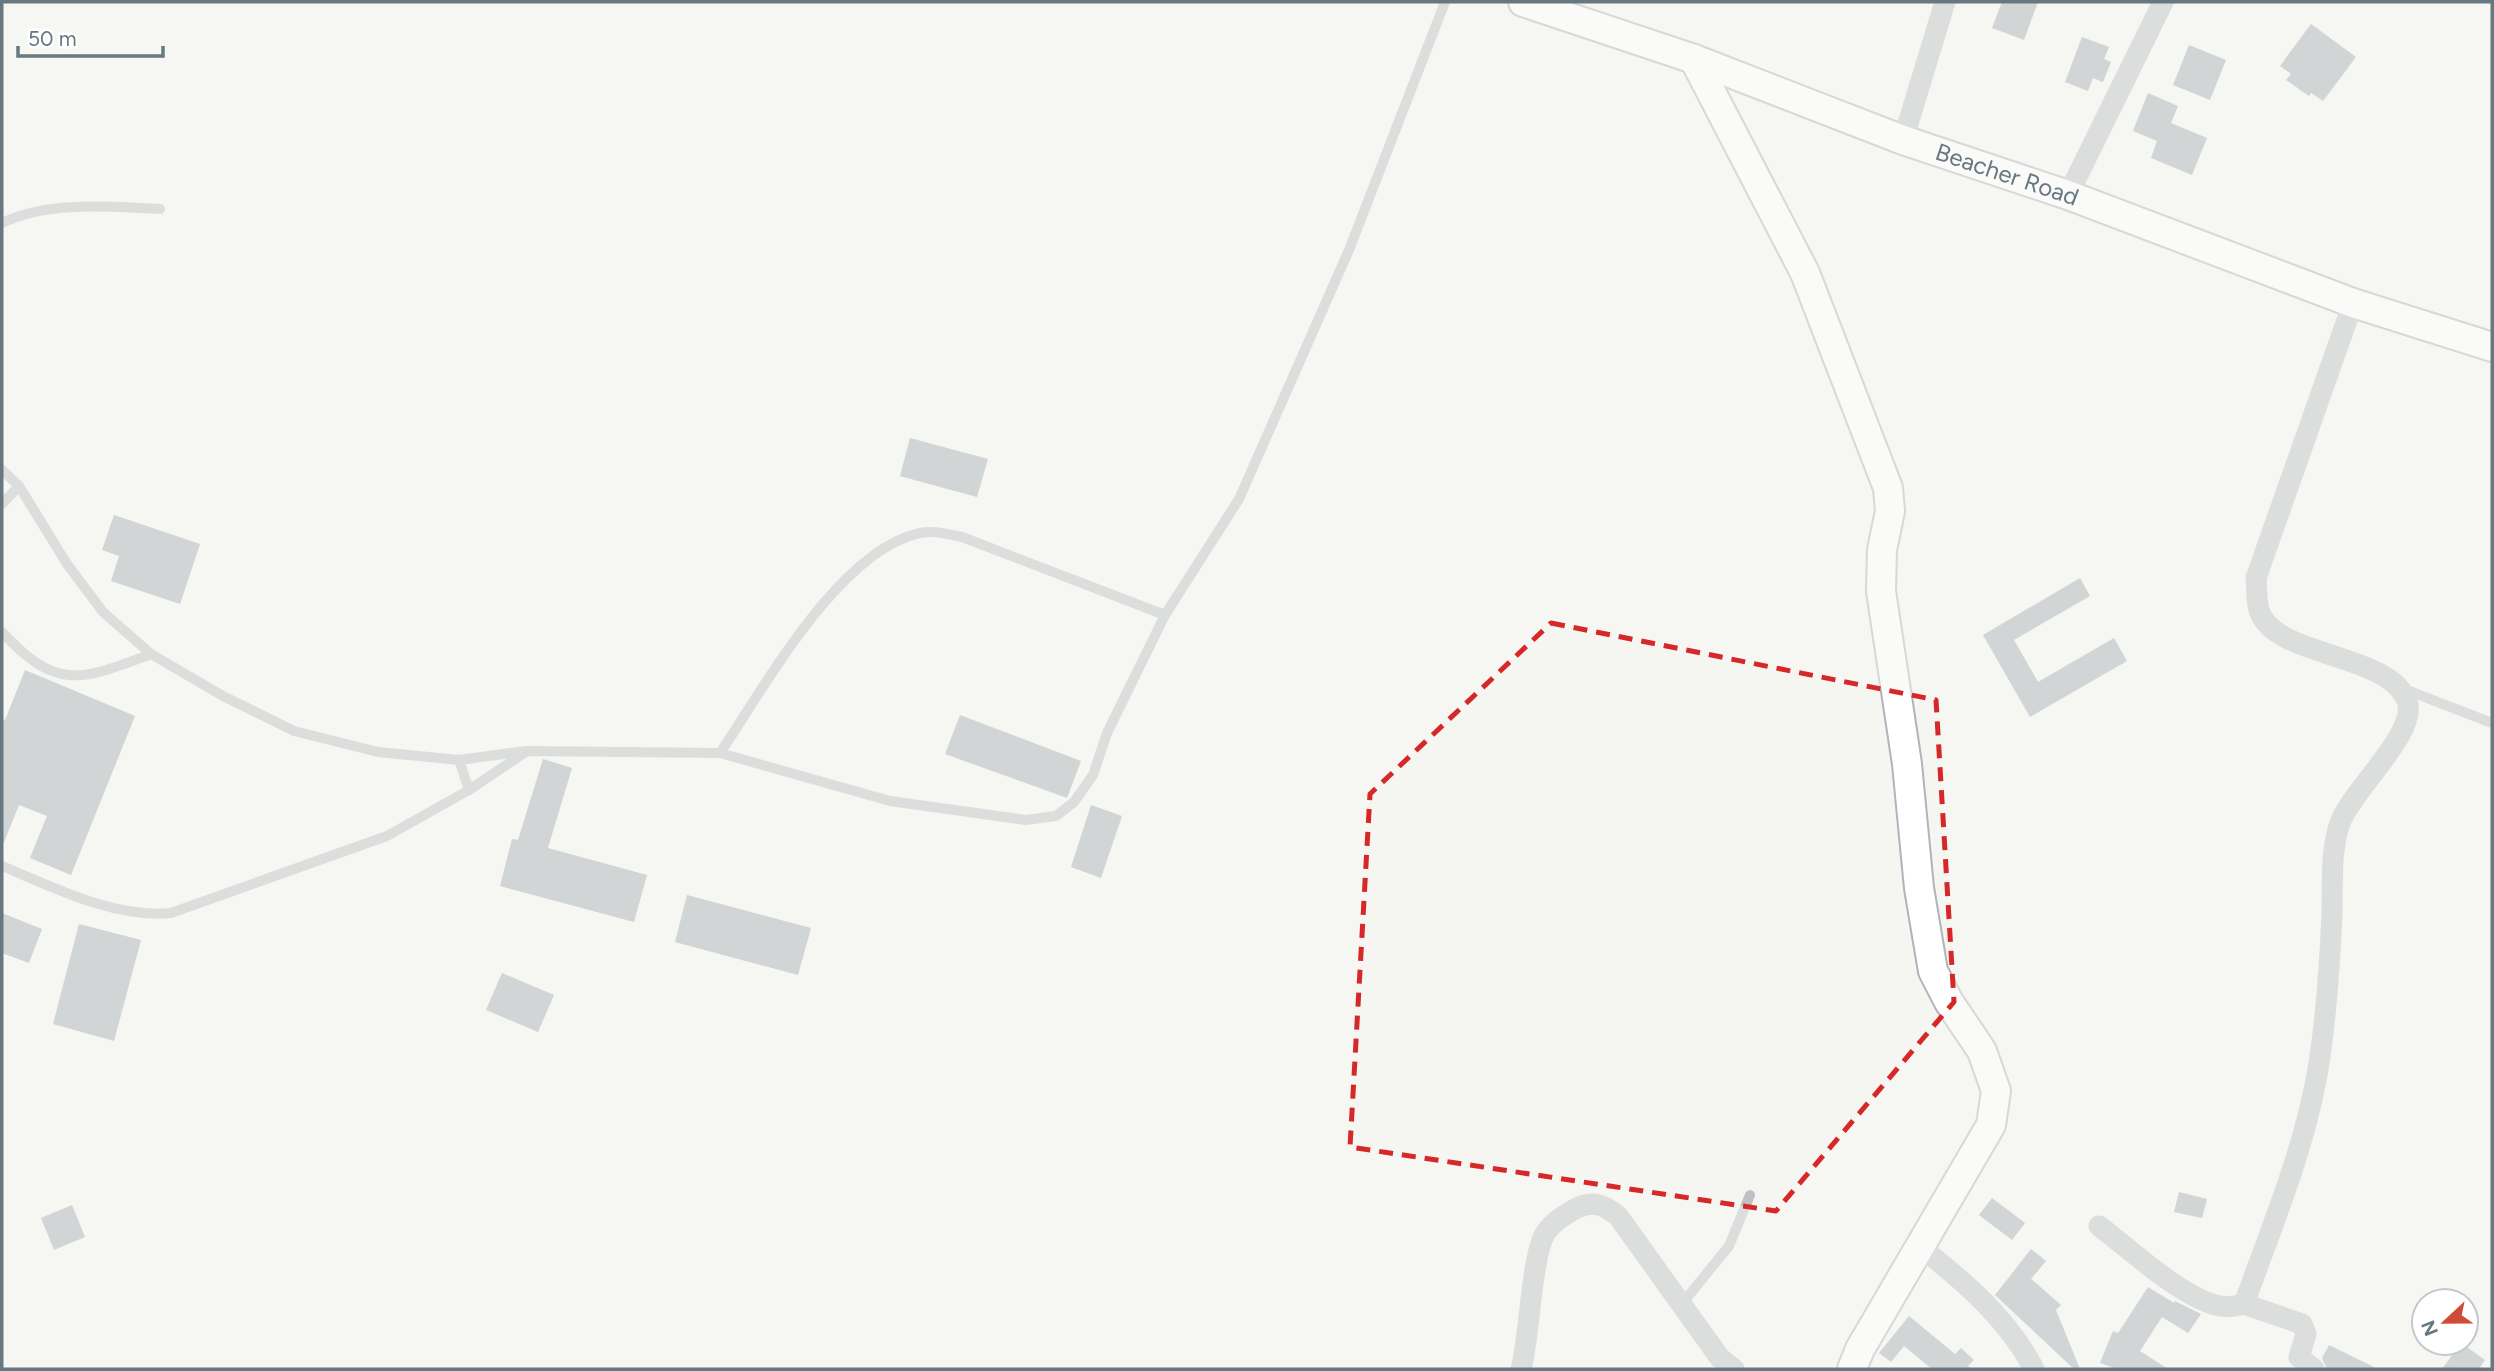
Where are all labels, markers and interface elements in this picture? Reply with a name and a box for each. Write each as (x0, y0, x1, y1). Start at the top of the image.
scale bar (18, 14, 163, 58)
text: 50 m (28, 26, 77, 51)
street label: Beacher Road (1932, 137, 2083, 212)
north arrow (2410, 1287, 2480, 1357)
text: N (2416, 1317, 2443, 1339)

